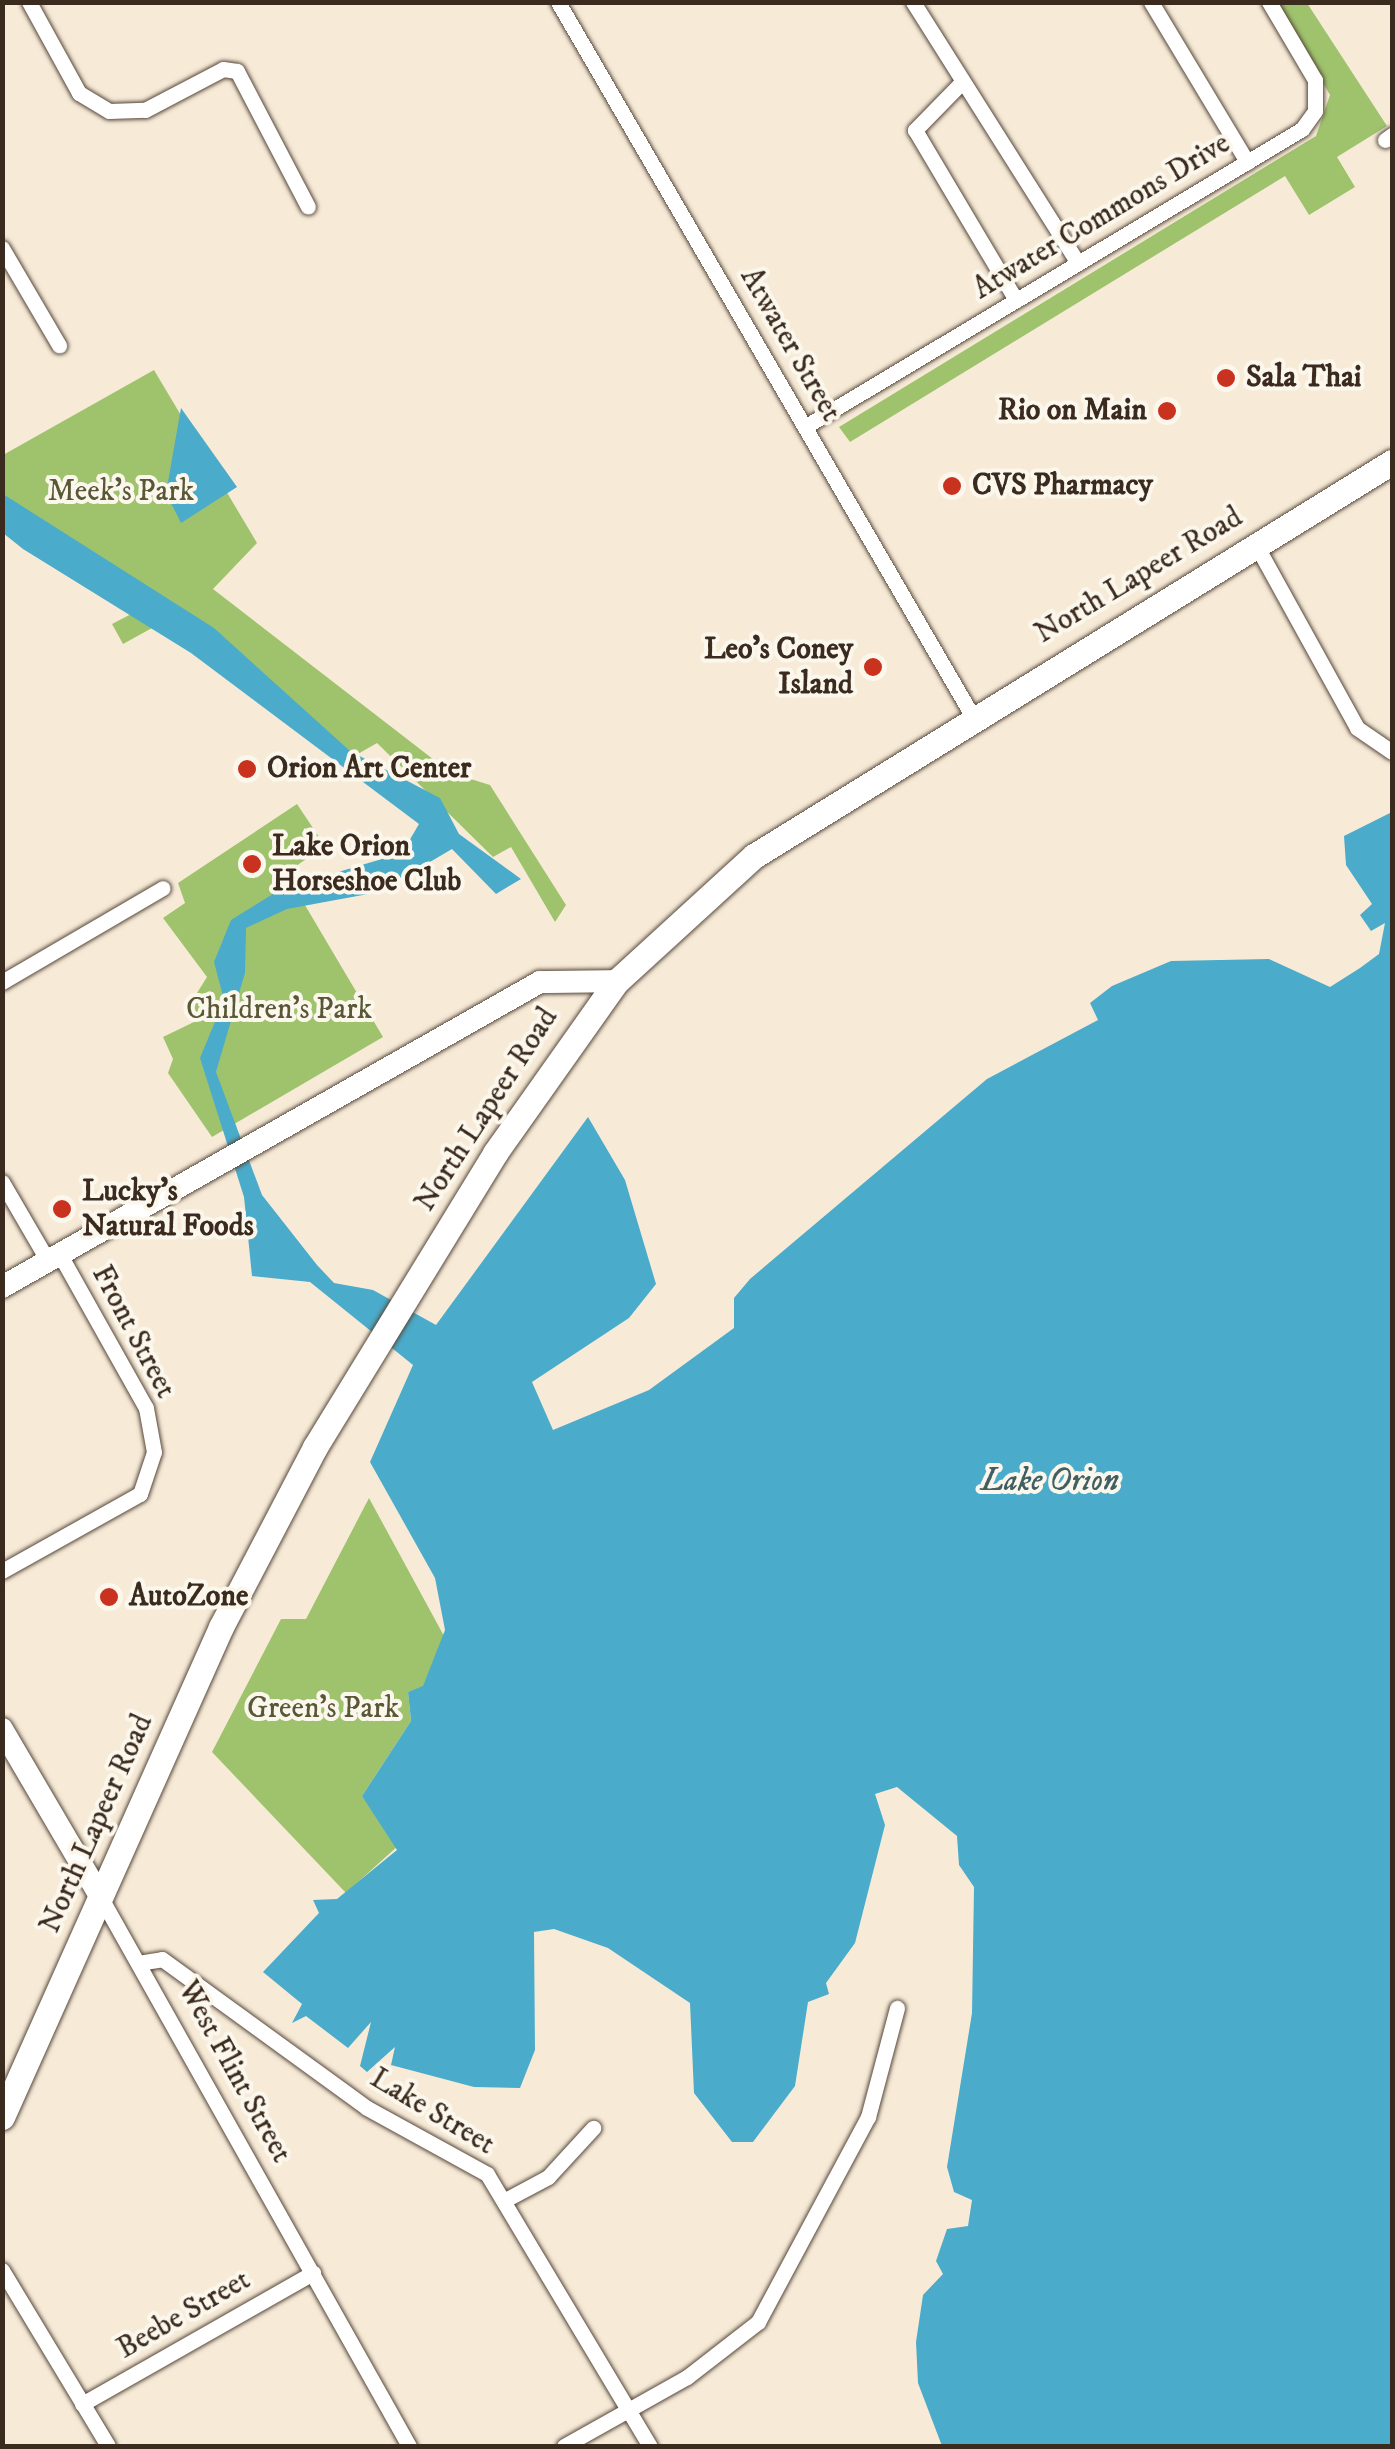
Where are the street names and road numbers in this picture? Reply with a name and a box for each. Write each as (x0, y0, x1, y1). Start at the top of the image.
street label: Atwater Commons Drive (967, 126, 1237, 308)
street label: Atwater Street (732, 262, 848, 428)
street label: North Lapeer Road (1029, 500, 1249, 652)
street label: North Lapeer Road (408, 1001, 566, 1219)
street label: Front Street (83, 1259, 183, 1405)
street label: North Lapeer Road (33, 1709, 161, 1939)
street label: West Flint Street (169, 1975, 299, 2169)
street label: Lake Street (363, 2061, 501, 2163)
street label: Beebe Street (111, 2262, 257, 2368)

